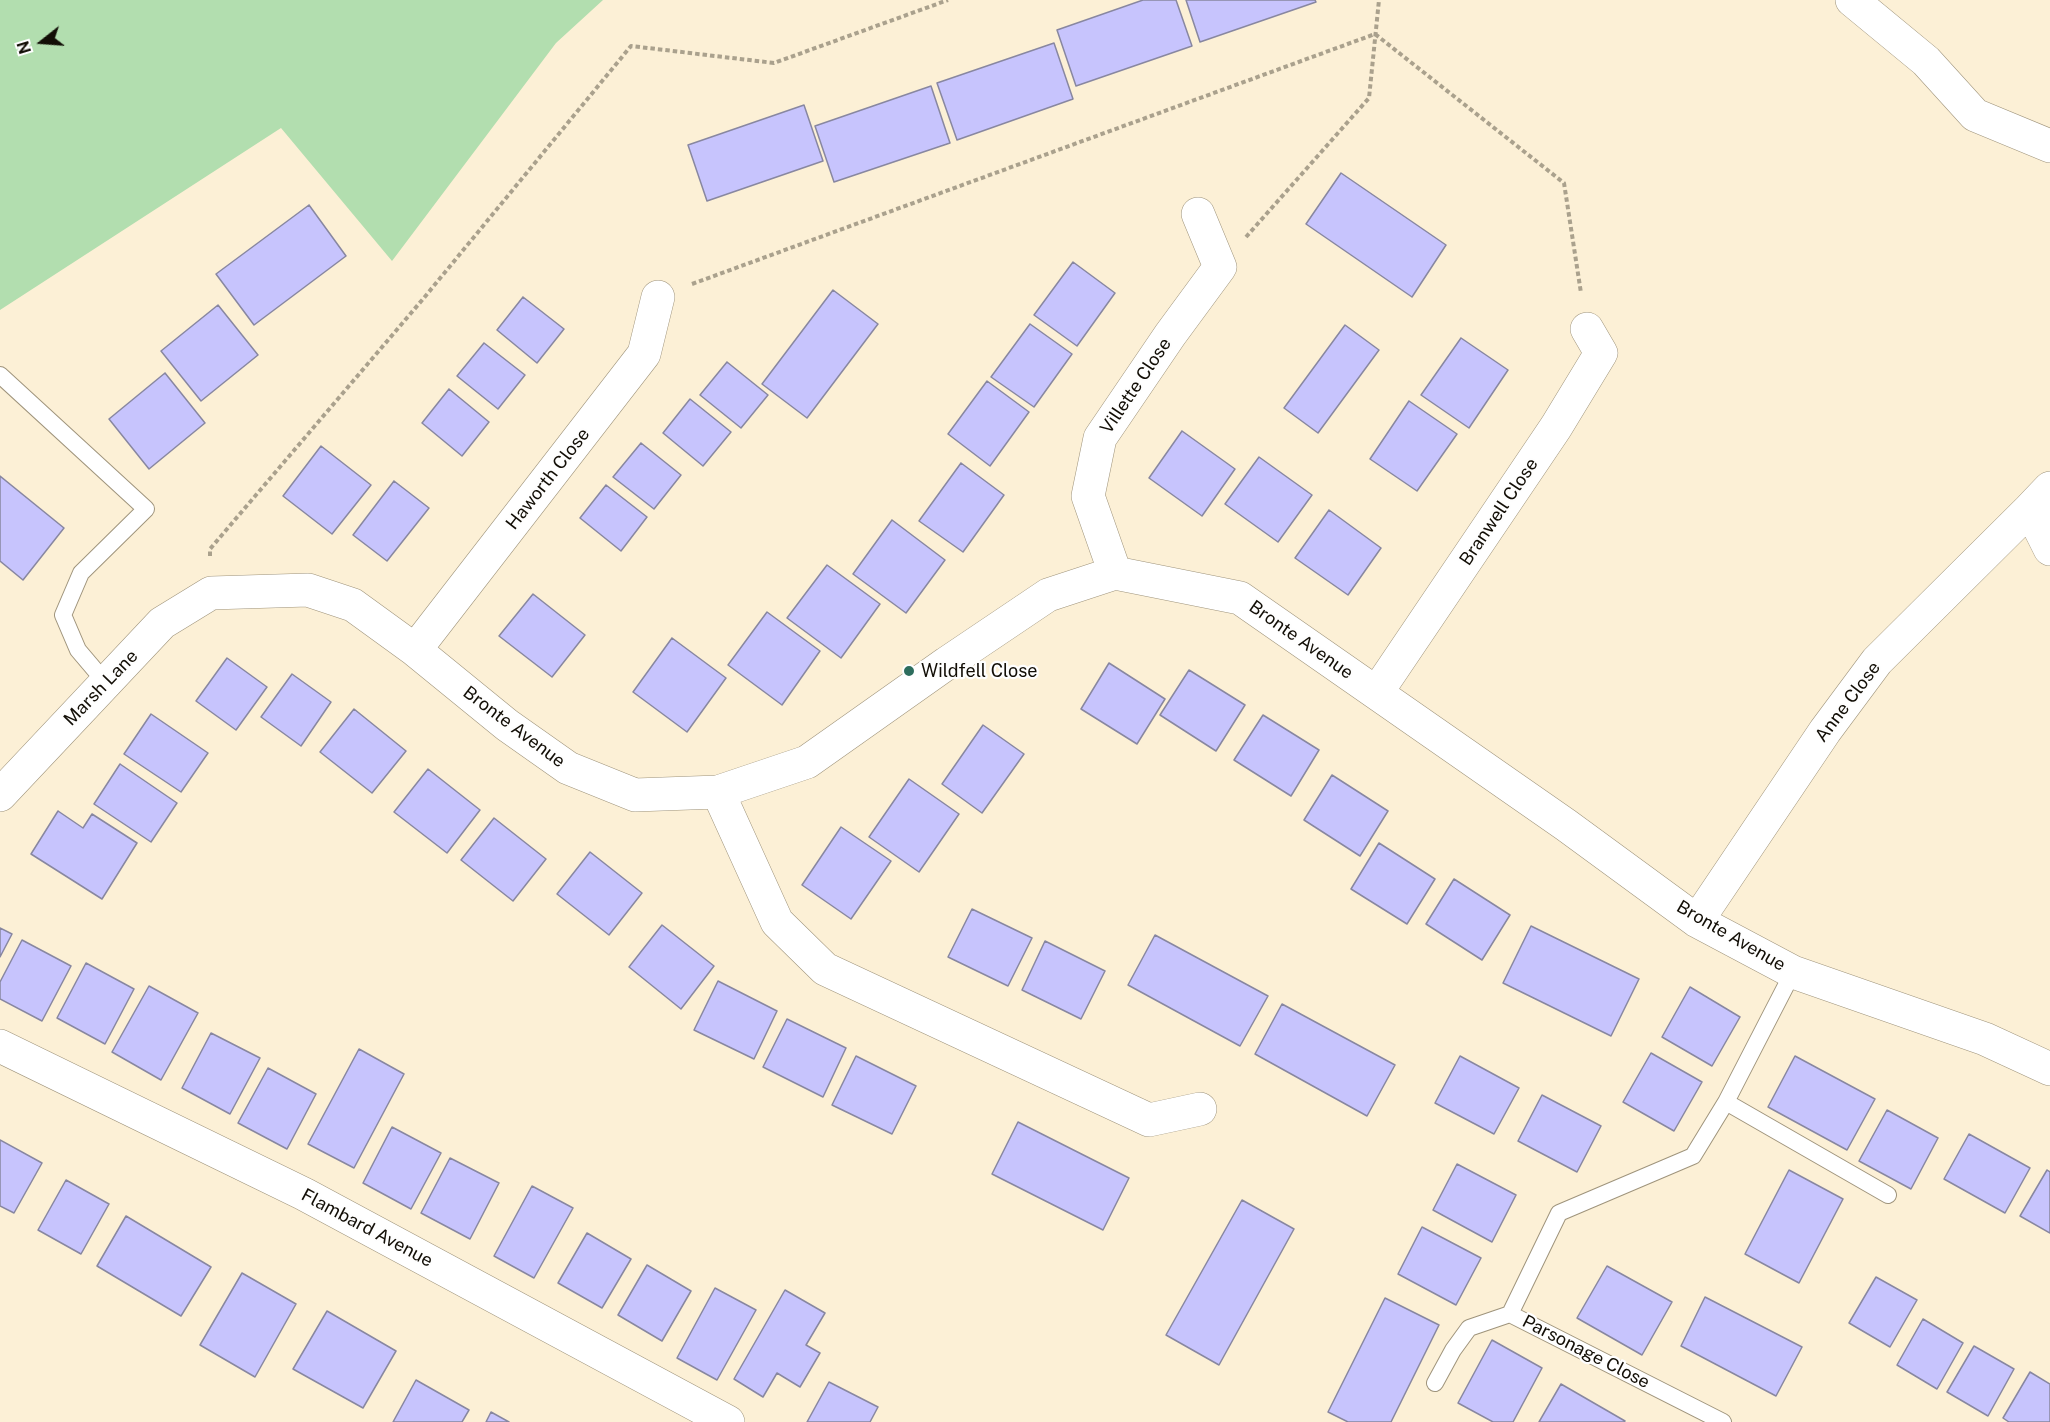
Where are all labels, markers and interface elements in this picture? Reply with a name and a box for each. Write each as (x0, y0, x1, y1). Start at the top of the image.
north arrow (12, 12, 72, 72)
text: N (13, 39, 35, 56)
street label: Villette Close (1096, 334, 1176, 438)
street label: Haworth Close (502, 424, 594, 534)
street label: Branwell Close (1455, 454, 1543, 570)
street label: Bronte Avenue (1245, 596, 1357, 684)
street label: Marsh Lane (59, 645, 143, 731)
street label: Anne Close (1811, 658, 1885, 746)
place label: Wildfell Close (921, 660, 1038, 682)
marker: Wildfell Close (902, 664, 916, 678)
street label: Bronte Avenue (459, 682, 569, 772)
street label: Bronte Avenue (1673, 896, 1789, 976)
street label: Flambard Avenue (297, 1184, 437, 1272)
street label: Parsonage Close (1519, 1311, 1653, 1393)

